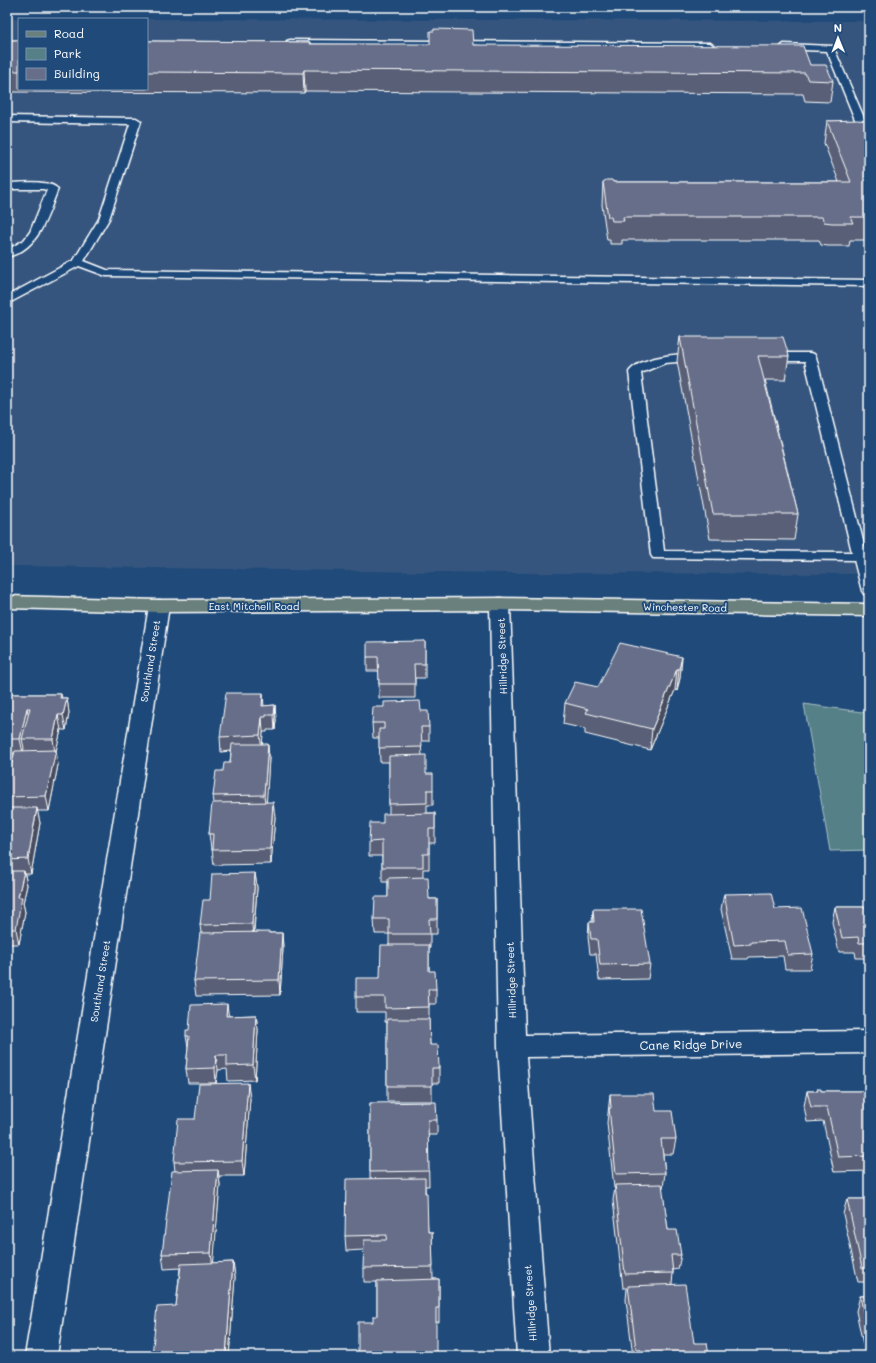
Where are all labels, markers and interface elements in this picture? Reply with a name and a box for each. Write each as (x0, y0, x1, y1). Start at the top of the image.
legend (18, 18, 148, 90)
north arrow (818, 18, 858, 58)
text: N (834, 20, 842, 35)
text: Road (54, 25, 84, 41)
text: Park (54, 45, 81, 61)
text: Building (54, 65, 100, 81)
street label: East Mitchell Road (209, 599, 299, 613)
street label: Winchester Road (643, 599, 727, 615)
street label: Hillridge Street (494, 617, 510, 695)
street label: Southland Street (137, 619, 163, 703)
street label: Southland Street (87, 939, 113, 1023)
street label: Hillridge Street (503, 941, 519, 1019)
street label: Cane Ridge Drive (639, 1035, 743, 1053)
street label: Hillridge Street (520, 1264, 540, 1342)

